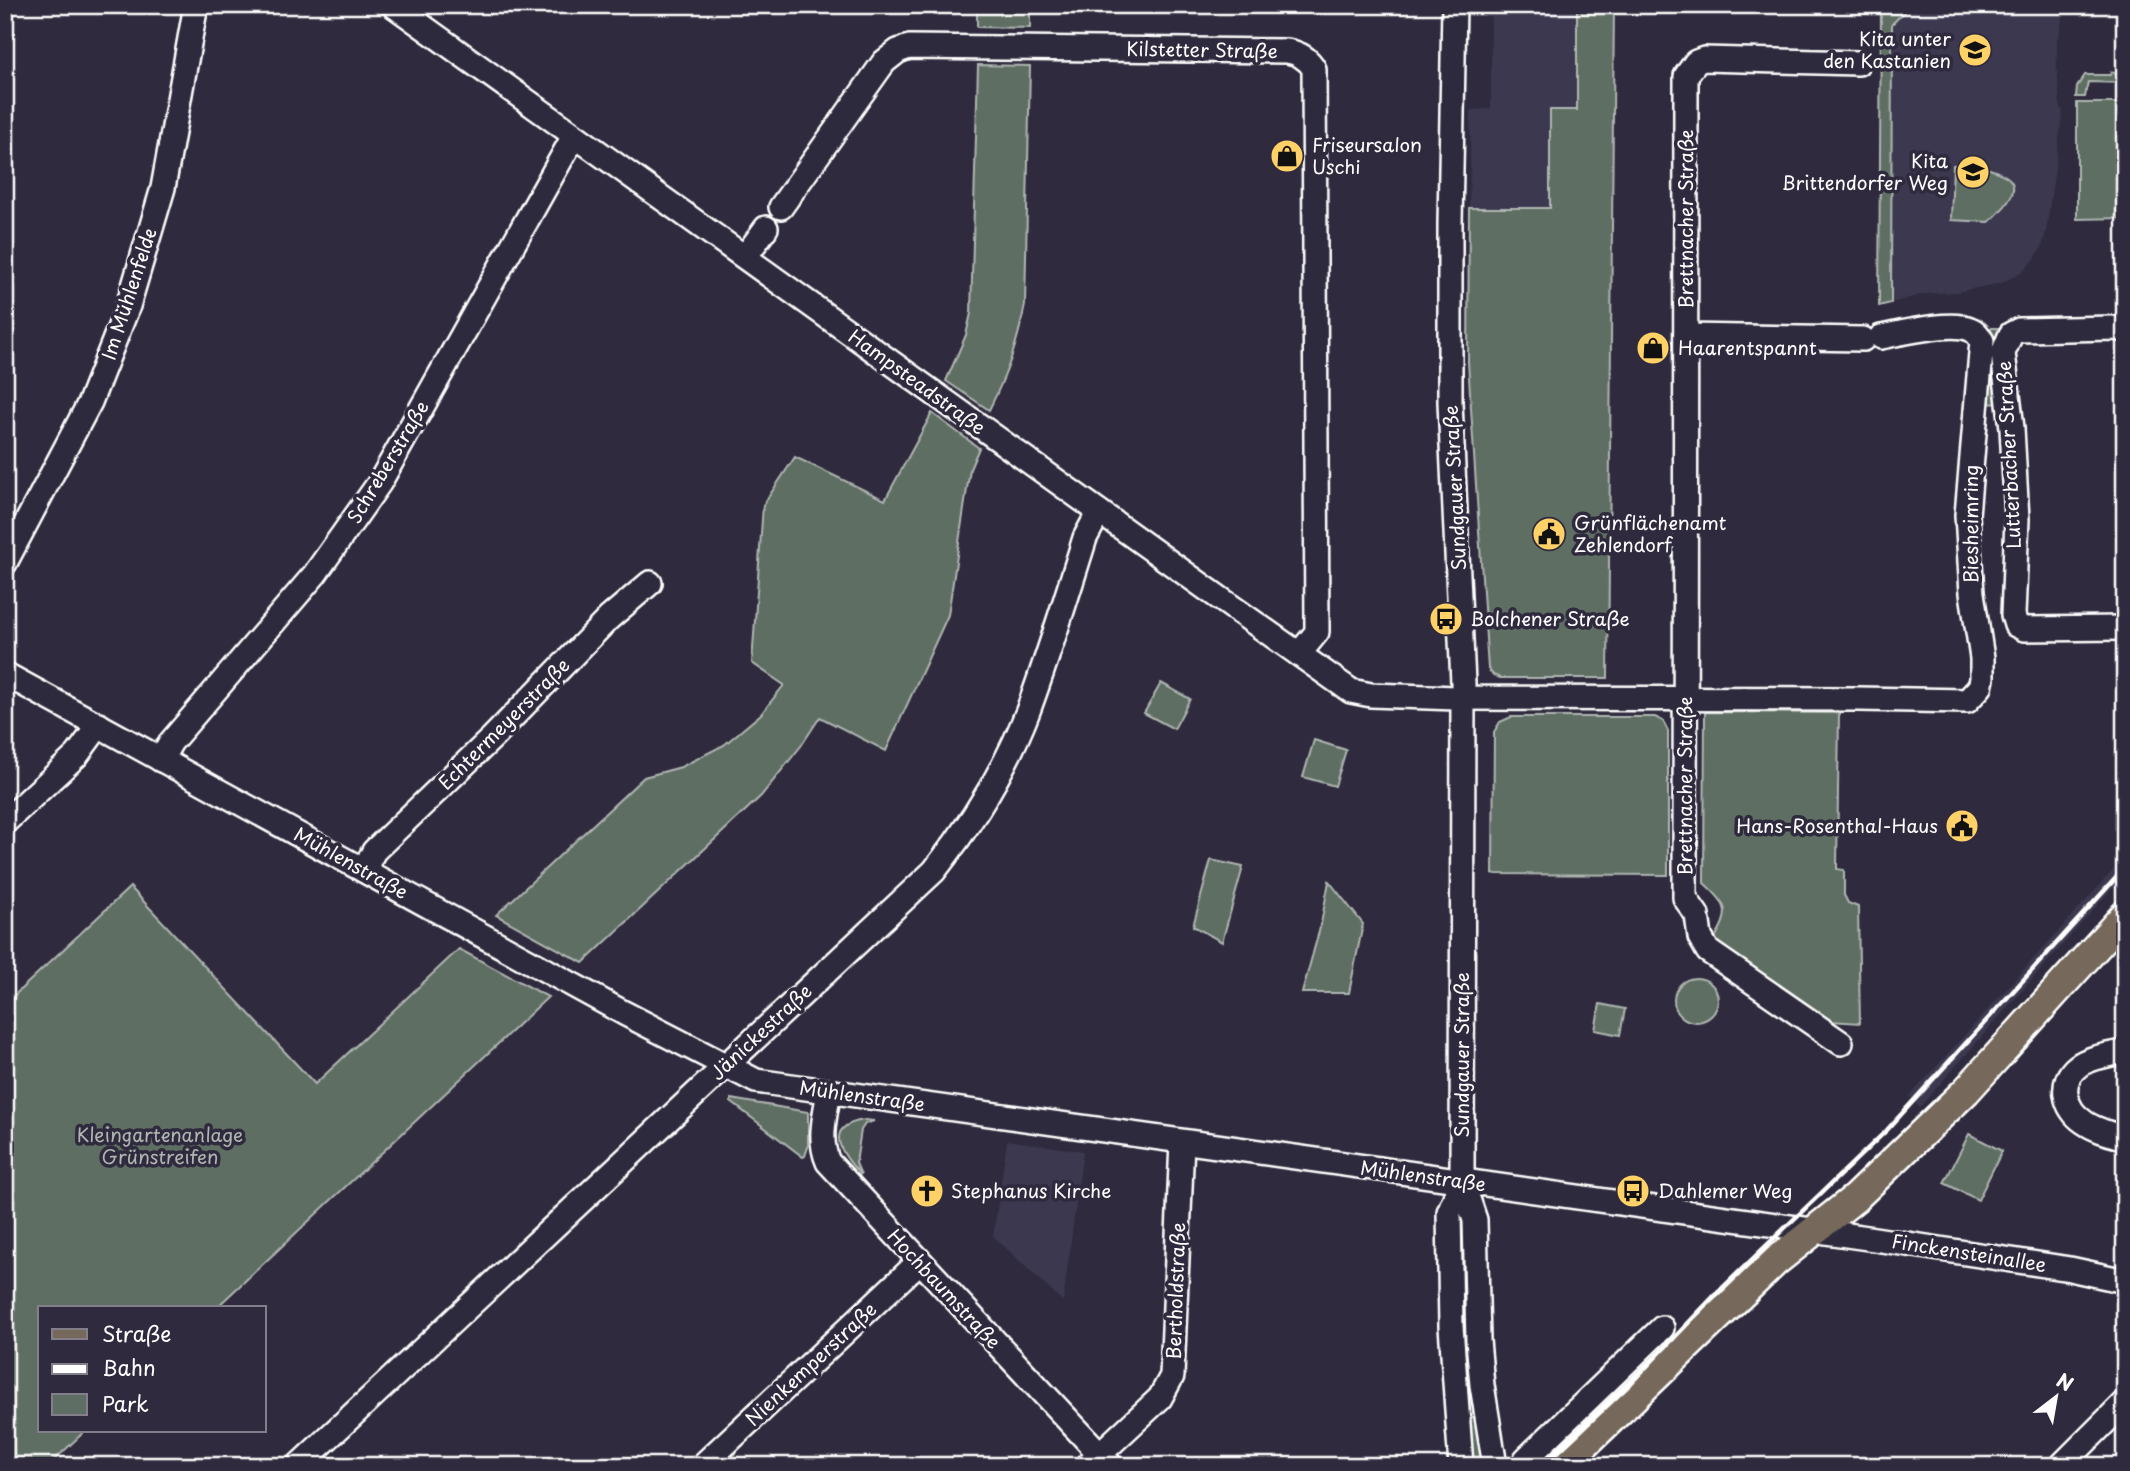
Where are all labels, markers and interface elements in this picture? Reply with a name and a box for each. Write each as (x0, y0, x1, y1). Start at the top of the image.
place label: Kita unter den Kastanien (1823, 24, 1951, 74)
school or university icon: Kita unter den Kastanien (1956, 31, 1994, 69)
street label: Kilstetter Straße (1126, 34, 1278, 64)
street label: Brettnacher Straße (1671, 129, 1699, 309)
place label: Friseursalon Uschi (1312, 130, 1422, 180)
shop icon: Friseursalon Uschi (1268, 137, 1306, 175)
place label: Kita Brittendorfer Weg (1782, 146, 1948, 196)
school or university icon: Kita Brittendorfer Weg (1954, 153, 1992, 191)
street label: Im Mühlenfelde (93, 224, 163, 363)
street label: Hampsteadstraße (843, 322, 992, 441)
shop icon: Haarentspannt (1634, 329, 1672, 367)
place label: Haarentspannt (1678, 333, 1817, 361)
street label: Lutterbacher Straße (1989, 360, 2027, 550)
street label: Schreberstraße (339, 395, 435, 528)
street label: Sundgauer Straße (1436, 405, 1472, 571)
street label: Biesheimring (1956, 465, 1984, 583)
place label: Grünflächenamt Zehlendorf (1574, 508, 1727, 558)
public building icon: Grünflächenamt Zehlendorf (1530, 515, 1568, 553)
bus stop icon: Bolchener Straße (1427, 600, 1465, 638)
place label: Bolchener Straße (1470, 604, 1630, 632)
street label: Echtermeyerstraße (431, 651, 575, 795)
street label: Brettnacher Straße (1670, 696, 1698, 876)
public building icon: Hans-Rosenthal-Haus (1943, 807, 1981, 845)
place label: Hans-Rosenthal-Haus (1736, 811, 1938, 839)
street label: Mühlenstraße (289, 819, 414, 905)
street label: Sundgauer Straße (1447, 972, 1475, 1138)
street label: Jänickestraße (703, 977, 817, 1086)
street label: Mühlenstraße (798, 1072, 927, 1118)
park label: Kleingartenanlage Grünstreifen (77, 1120, 243, 1170)
street label: Mühlenstraße (1359, 1152, 1488, 1198)
church icon: Stephanus Kirche (908, 1172, 946, 1210)
bus stop icon: Dahlemer Weg (1614, 1172, 1652, 1210)
place label: Stephanus Kirche (951, 1176, 1111, 1204)
place label: Dahlemer Weg (1658, 1176, 1793, 1204)
street label: Hochbaumstraße (882, 1222, 1008, 1355)
street label: Bertholdstraße (1159, 1222, 1191, 1360)
street label: Finckensteinallee (1890, 1226, 2049, 1278)
street label: Nienkemperstraße (738, 1295, 882, 1432)
legend (38, 1306, 266, 1432)
text: Straße (102, 1317, 171, 1349)
text: Bahn (102, 1351, 156, 1383)
north arrow (2022, 1362, 2092, 1432)
text: N (2052, 1366, 2079, 1397)
text: Park (102, 1387, 149, 1419)

